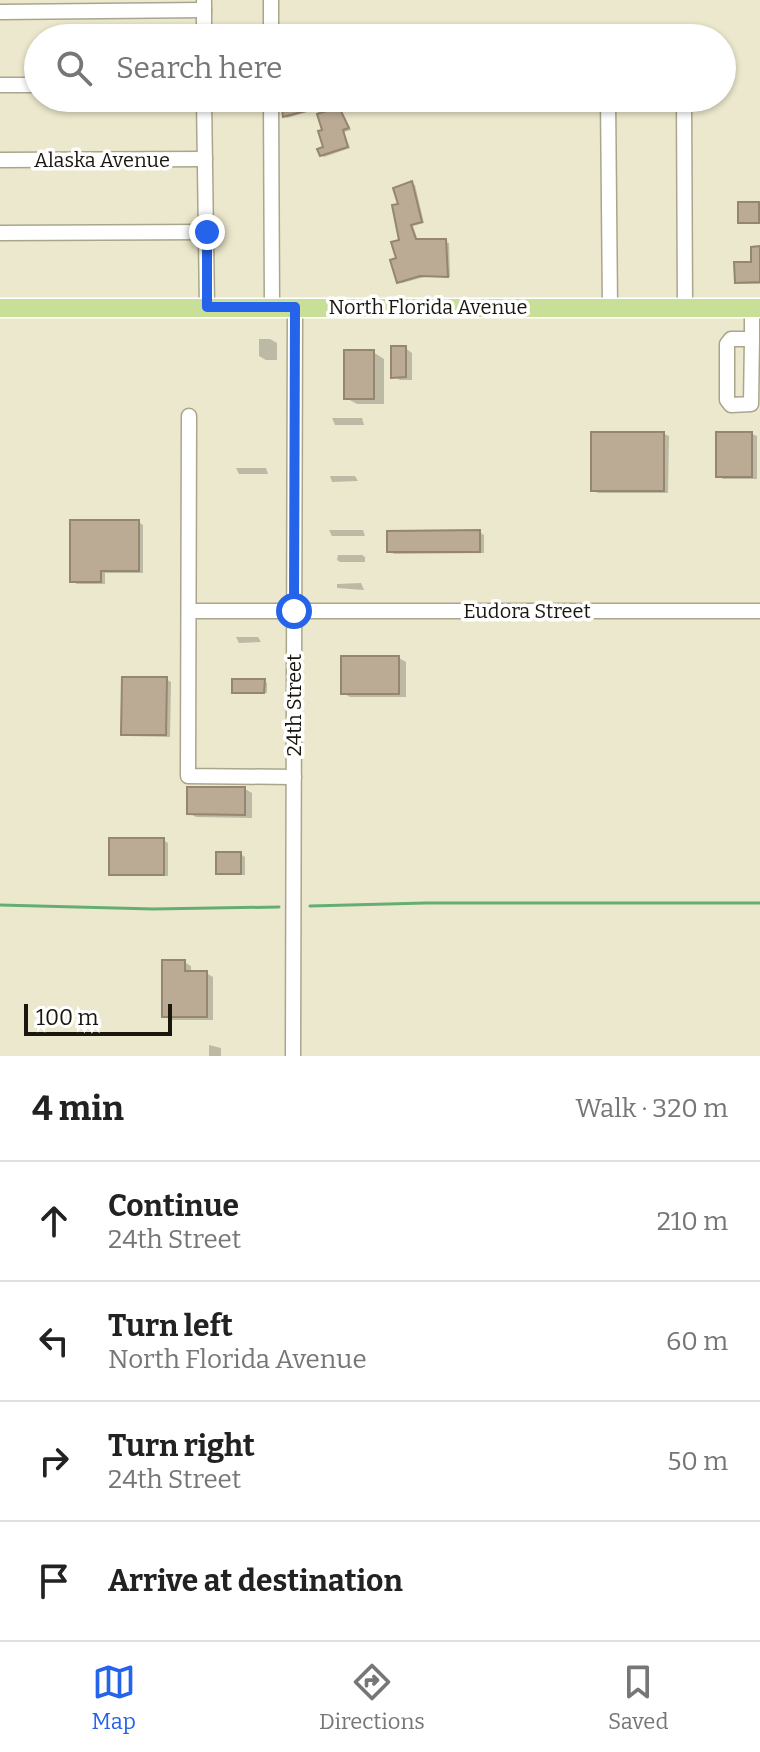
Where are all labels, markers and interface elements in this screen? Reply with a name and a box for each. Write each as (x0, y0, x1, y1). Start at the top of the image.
search box (24, 24, 736, 112)
icon: search (52, 46, 96, 90)
text: Search here (116, 50, 283, 86)
street label: Alaska Avenue (34, 148, 170, 172)
route end (189, 214, 225, 250)
street label: North Florida Avenue (329, 295, 527, 319)
route start (276, 593, 312, 629)
street label: Eudora Street (463, 599, 591, 623)
street label: 24th Street (282, 654, 306, 756)
scale bar (24, 1000, 172, 1036)
text: 100 m (36, 1004, 99, 1031)
text: 4 min (32, 1088, 124, 1129)
text: Walk · 320 m (576, 1093, 728, 1124)
text: Continue (108, 1188, 239, 1224)
icon: ahead (32, 1199, 76, 1243)
text: 210 m (657, 1206, 728, 1237)
text: 24th Street (108, 1224, 241, 1255)
text: Turn left (108, 1308, 233, 1344)
icon: left (32, 1319, 76, 1363)
text: 60 m (666, 1326, 728, 1357)
text: North Florida Avenue (108, 1344, 367, 1375)
text: Turn right (108, 1428, 255, 1464)
icon: right (32, 1439, 76, 1483)
text: 50 m (667, 1446, 728, 1477)
text: 24th Street (108, 1464, 241, 1495)
icon: arrive (32, 1559, 76, 1603)
text: Arrive at destination (108, 1563, 403, 1599)
tab: Map (92, 1660, 136, 1735)
tab: Directions (319, 1660, 425, 1735)
tab: Saved (608, 1660, 668, 1735)

